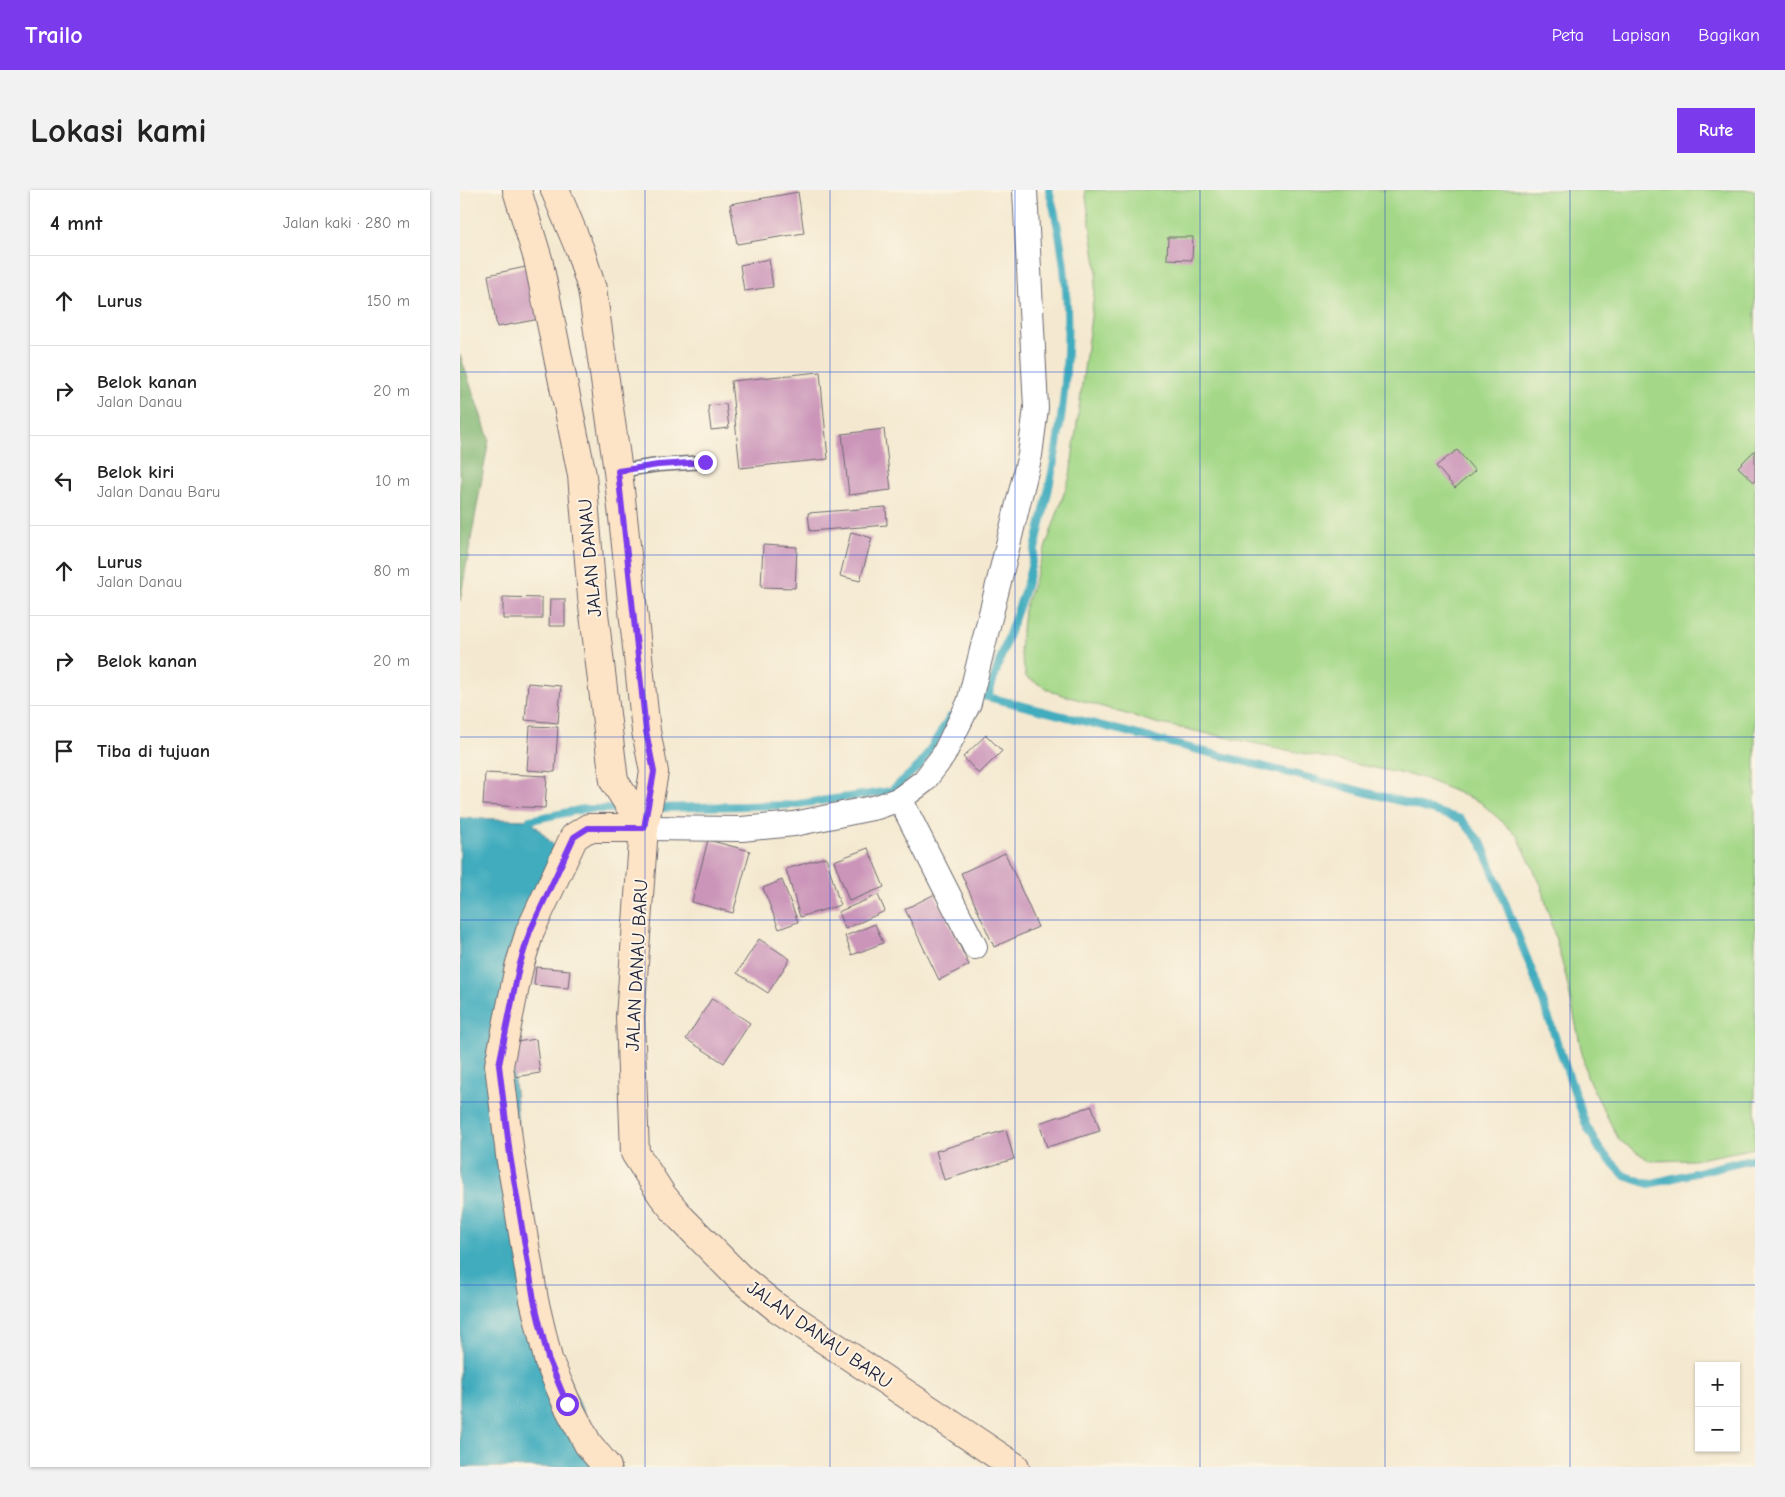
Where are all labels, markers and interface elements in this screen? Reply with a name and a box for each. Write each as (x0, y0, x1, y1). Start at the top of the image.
text: Trailo (25, 21, 83, 49)
text: Peta (1552, 25, 1584, 46)
text: Lapisan (1612, 25, 1670, 46)
text: Bagikan (1698, 25, 1760, 46)
button: Rute (1677, 108, 1755, 153)
text: Lokasi kami (30, 110, 207, 151)
text: 4 mnt (50, 211, 102, 235)
text: Jalan kaki · 280 m (283, 214, 410, 232)
icon: ahead (50, 287, 78, 315)
text: Lurus (97, 290, 142, 312)
text: 150 m (367, 292, 410, 310)
text: Belok kanan (97, 371, 197, 393)
icon: right (50, 377, 78, 405)
text: 20 m (373, 382, 410, 400)
text: Jalan Danau (97, 393, 182, 411)
route end (694, 451, 717, 474)
text: Belok kiri (97, 461, 174, 483)
icon: left (50, 467, 78, 495)
text: 10 m (375, 472, 410, 490)
text: Jalan Danau Baru (97, 483, 220, 501)
street label: JALAN DANAU (574, 498, 606, 618)
text: Lurus (97, 551, 142, 573)
icon: ahead (50, 557, 78, 585)
text: 80 m (373, 562, 410, 580)
text: Jalan Danau (97, 573, 182, 591)
icon: right (50, 647, 78, 675)
text: Belok kanan (97, 650, 197, 672)
text: 20 m (373, 652, 410, 670)
icon: arrive (50, 737, 78, 765)
text: Tiba di tujuan (97, 740, 210, 762)
street label: JALAN DANAU BARU (622, 878, 652, 1052)
street label: JALAN DANAU BARU (743, 1276, 896, 1393)
map controls (1695, 1362, 1740, 1452)
button: + (1695, 1362, 1740, 1407)
route start (556, 1393, 579, 1416)
button: − (1695, 1407, 1740, 1452)

